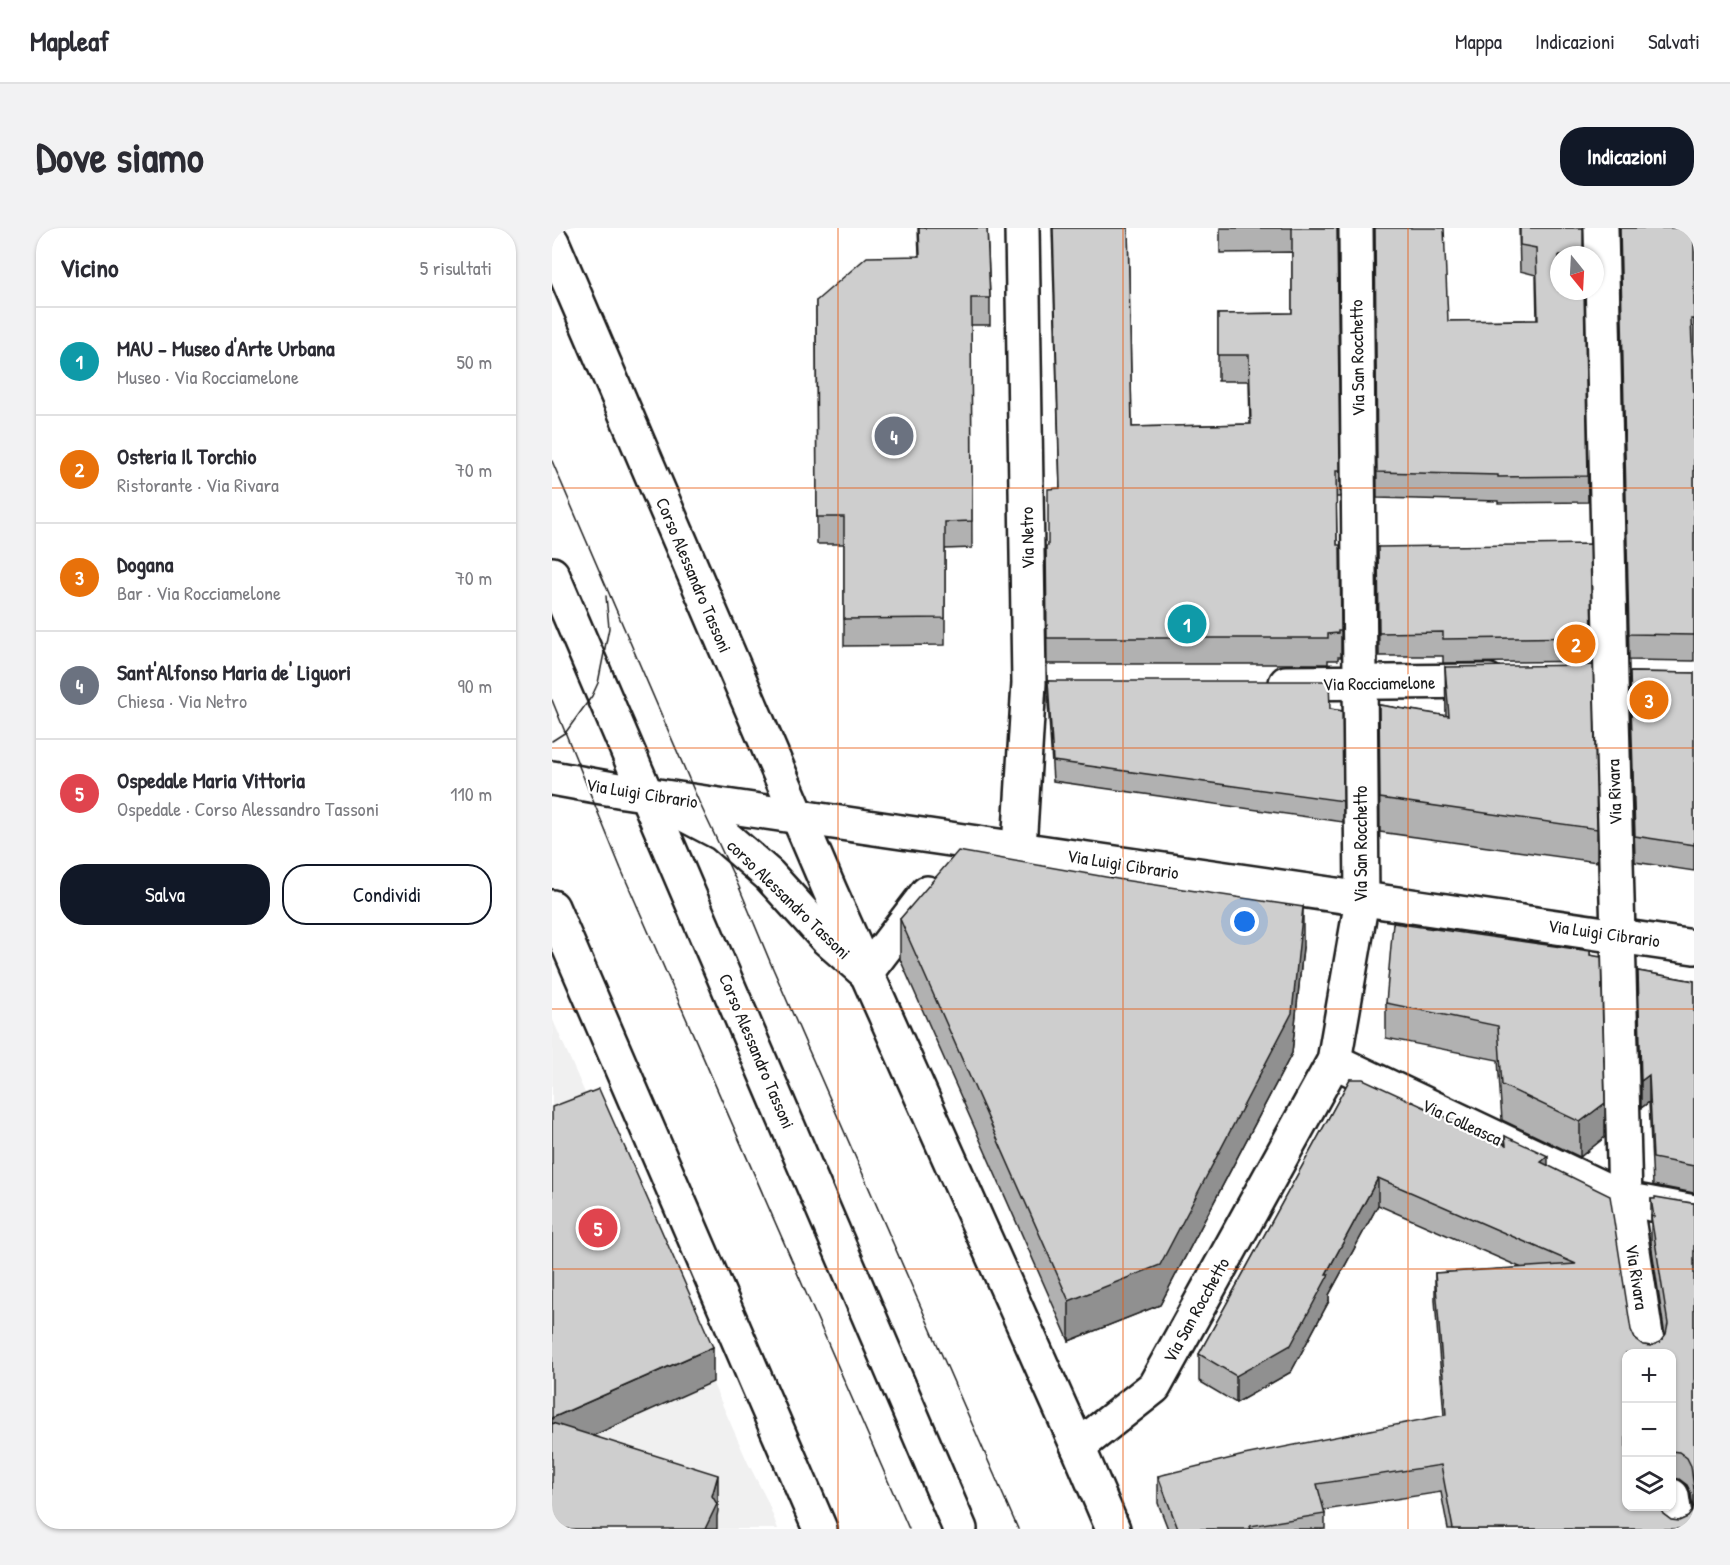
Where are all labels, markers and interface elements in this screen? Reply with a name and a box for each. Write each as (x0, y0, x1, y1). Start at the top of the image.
text: Mapleaf (30, 22, 109, 60)
text: Mappa (1455, 27, 1502, 56)
text: Indicazioni (1535, 27, 1615, 56)
text: Salvati (1648, 27, 1700, 56)
button: Indicazioni (1560, 127, 1694, 186)
text: Dove siamo (36, 128, 204, 185)
north arrow (1550, 246, 1604, 300)
text: Vicino (60, 250, 119, 285)
text: 5 risultati (420, 254, 492, 281)
street label: Via San Rocchetto (1343, 299, 1371, 417)
text: MAU - Museo d'Arte Urbana (117, 333, 335, 363)
text: 1 (76, 348, 83, 375)
text: 50 m (456, 348, 492, 375)
text: Museo · Via Rocciamelone (117, 363, 299, 390)
pin: 4 (874, 414, 914, 458)
text: Osteria Il Torchio (117, 441, 256, 471)
text: 2 (75, 456, 84, 483)
text: 70 m (455, 456, 492, 483)
text: Ristorante · Via Rivara (117, 471, 279, 498)
street label: Corso Alessandro Tassoni (650, 494, 738, 656)
street label: Via Netro (1014, 507, 1040, 569)
text: Dogana (117, 549, 173, 579)
text: 3 (75, 564, 84, 591)
text: 70 m (455, 564, 492, 591)
text: Bar · Via Rocciamelone (117, 579, 281, 606)
pin: 1 (1168, 602, 1206, 646)
pin: 2 (1556, 622, 1596, 666)
text: Sant'Alfonso Maria de' Liguori (117, 657, 351, 687)
street label: Via Rocciamelone (1323, 670, 1435, 696)
text: 4 (76, 672, 83, 699)
text: 90 m (458, 672, 492, 699)
pin: 3 (1630, 678, 1668, 722)
text: Chiesa · Via Netro (117, 687, 247, 714)
street label: Via Rivara (1600, 759, 1628, 825)
text: Ospedale Maria Vittoria (117, 765, 305, 795)
street label: Via Luigi Cibrario (584, 772, 700, 814)
text: 5 (75, 780, 84, 807)
text: 110 m (450, 780, 492, 807)
street label: Via San Rocchetto (1348, 786, 1373, 902)
text: Ospedale · Corso Alessandro Tassoni (117, 795, 379, 822)
street label: corso Alessandro Tassoni (722, 833, 856, 965)
street label: Via Luigi Cibrario (1065, 843, 1181, 885)
button: Salva (60, 864, 270, 925)
button: Condividi (282, 864, 492, 925)
your location (1230, 907, 1259, 936)
street label: Via Luigi Cibrario (1546, 913, 1662, 953)
street label: Corso Alessandro Tassoni (713, 970, 801, 1132)
street label: Via Colleasca (1418, 1093, 1506, 1151)
pin: 5 (578, 1206, 618, 1250)
street label: Via Rivara (1620, 1243, 1654, 1311)
street label: Via San Rocchetto (1157, 1253, 1235, 1367)
map controls (1622, 1349, 1676, 1511)
button: + (1622, 1349, 1676, 1403)
button: − (1622, 1403, 1676, 1457)
button: layers (1622, 1457, 1676, 1511)

